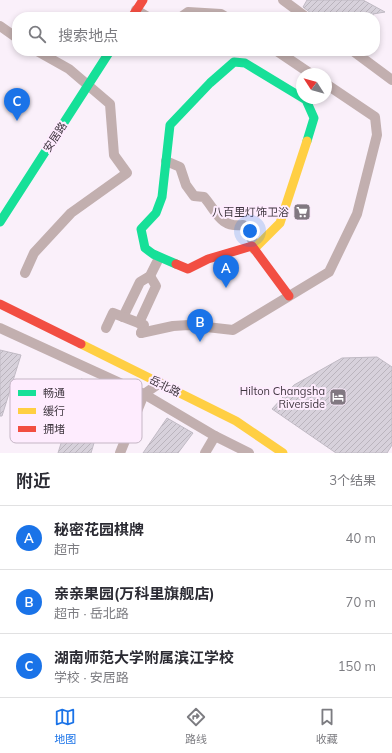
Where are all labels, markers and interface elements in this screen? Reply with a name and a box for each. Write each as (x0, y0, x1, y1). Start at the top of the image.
search box (12, 12, 380, 56)
icon: search (26, 23, 48, 45)
text: 搜索地点 (58, 26, 118, 45)
north arrow (296, 68, 332, 104)
pin: C (4, 88, 30, 121)
street label: 安居路 (40, 119, 70, 155)
supermarket icon: 八百里灯饰卫浴 (292, 202, 312, 222)
place label: 八百里灯饰卫浴 (212, 205, 289, 219)
your location (240, 221, 260, 241)
pin: A (213, 255, 239, 288)
pin: B (187, 309, 213, 342)
street label: 岳北路 (147, 372, 183, 400)
legend (10, 379, 142, 443)
place label: Hilton Changsha Riverside (240, 384, 325, 411)
text: 畅通 (43, 386, 65, 400)
hotel icon: Hilton Changsha Riverside (328, 387, 348, 407)
text: 缓行 (43, 404, 65, 418)
text: 拥堵 (43, 422, 65, 436)
text: 附近 (16, 470, 50, 491)
text: 3个结果 (329, 472, 376, 488)
text: 秘密花园棋牌 (54, 520, 144, 539)
text: A (24, 530, 34, 546)
text: 40 m (346, 530, 376, 546)
text: 超市 (54, 541, 80, 557)
text: 亲亲果园(万科里旗舰店) (54, 584, 215, 603)
text: B (25, 594, 33, 610)
text: 70 m (346, 594, 376, 610)
text: 超市 · 岳北路 (54, 605, 129, 621)
text: 湖南师范大学附属滨江学校 (54, 648, 234, 667)
text: C (25, 658, 33, 674)
text: 150 m (338, 658, 376, 674)
text: 学校 · 安居路 (54, 669, 129, 685)
tab: 地图 (54, 706, 76, 746)
tab: 路线 (185, 706, 207, 746)
tab: 收藏 (316, 706, 338, 746)

